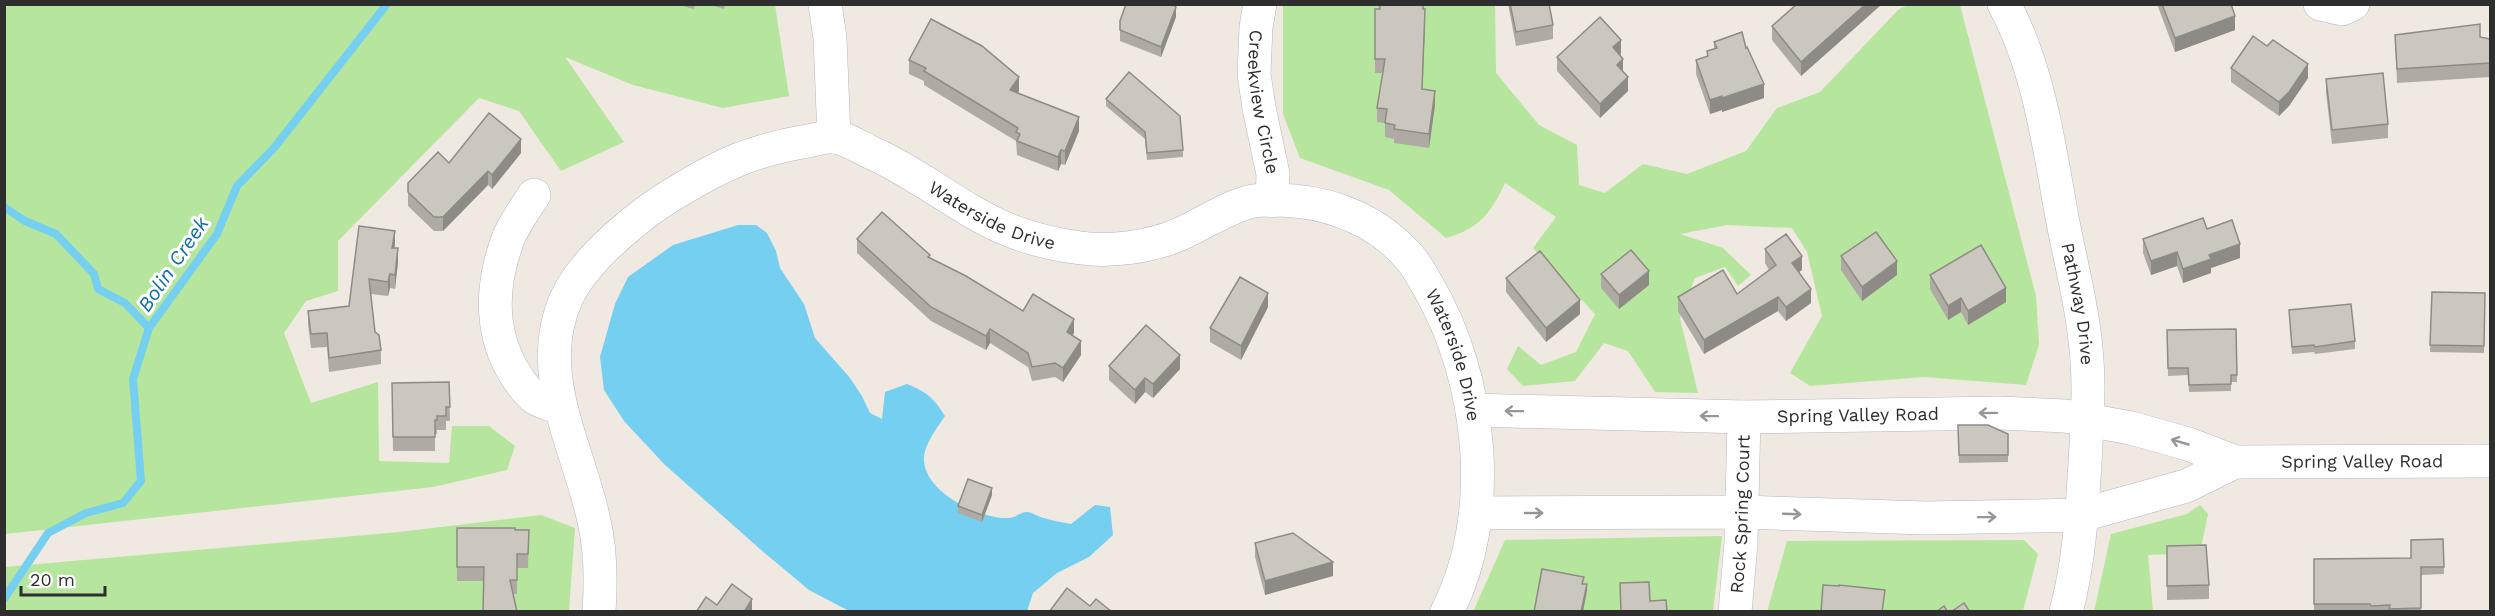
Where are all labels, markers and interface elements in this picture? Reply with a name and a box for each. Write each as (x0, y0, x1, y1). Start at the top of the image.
street label: Creekview Circle (1244, 29, 1284, 176)
street label: Waterside Drive (925, 176, 1057, 253)
water label: Bolin Creek (132, 211, 214, 316)
street label: Pathway Drive (2057, 241, 2098, 366)
street label: Waterside Drive (1422, 285, 1485, 422)
street label: Spring Valley Road (1777, 403, 1939, 426)
one-way arrow (1505, 406, 1525, 417)
one-way arrow (1979, 407, 1999, 419)
one-way arrow (1700, 411, 1720, 422)
street label: Rock Spring Court (1726, 434, 1754, 594)
one-way arrow (2171, 436, 2190, 447)
street label: Spring Valley Road (2281, 450, 2443, 472)
one-way arrow (1524, 507, 1544, 519)
one-way arrow (1782, 508, 1802, 520)
one-way arrow (1976, 511, 1996, 523)
scale bar (21, 559, 105, 597)
text: 20 m (30, 569, 75, 590)

